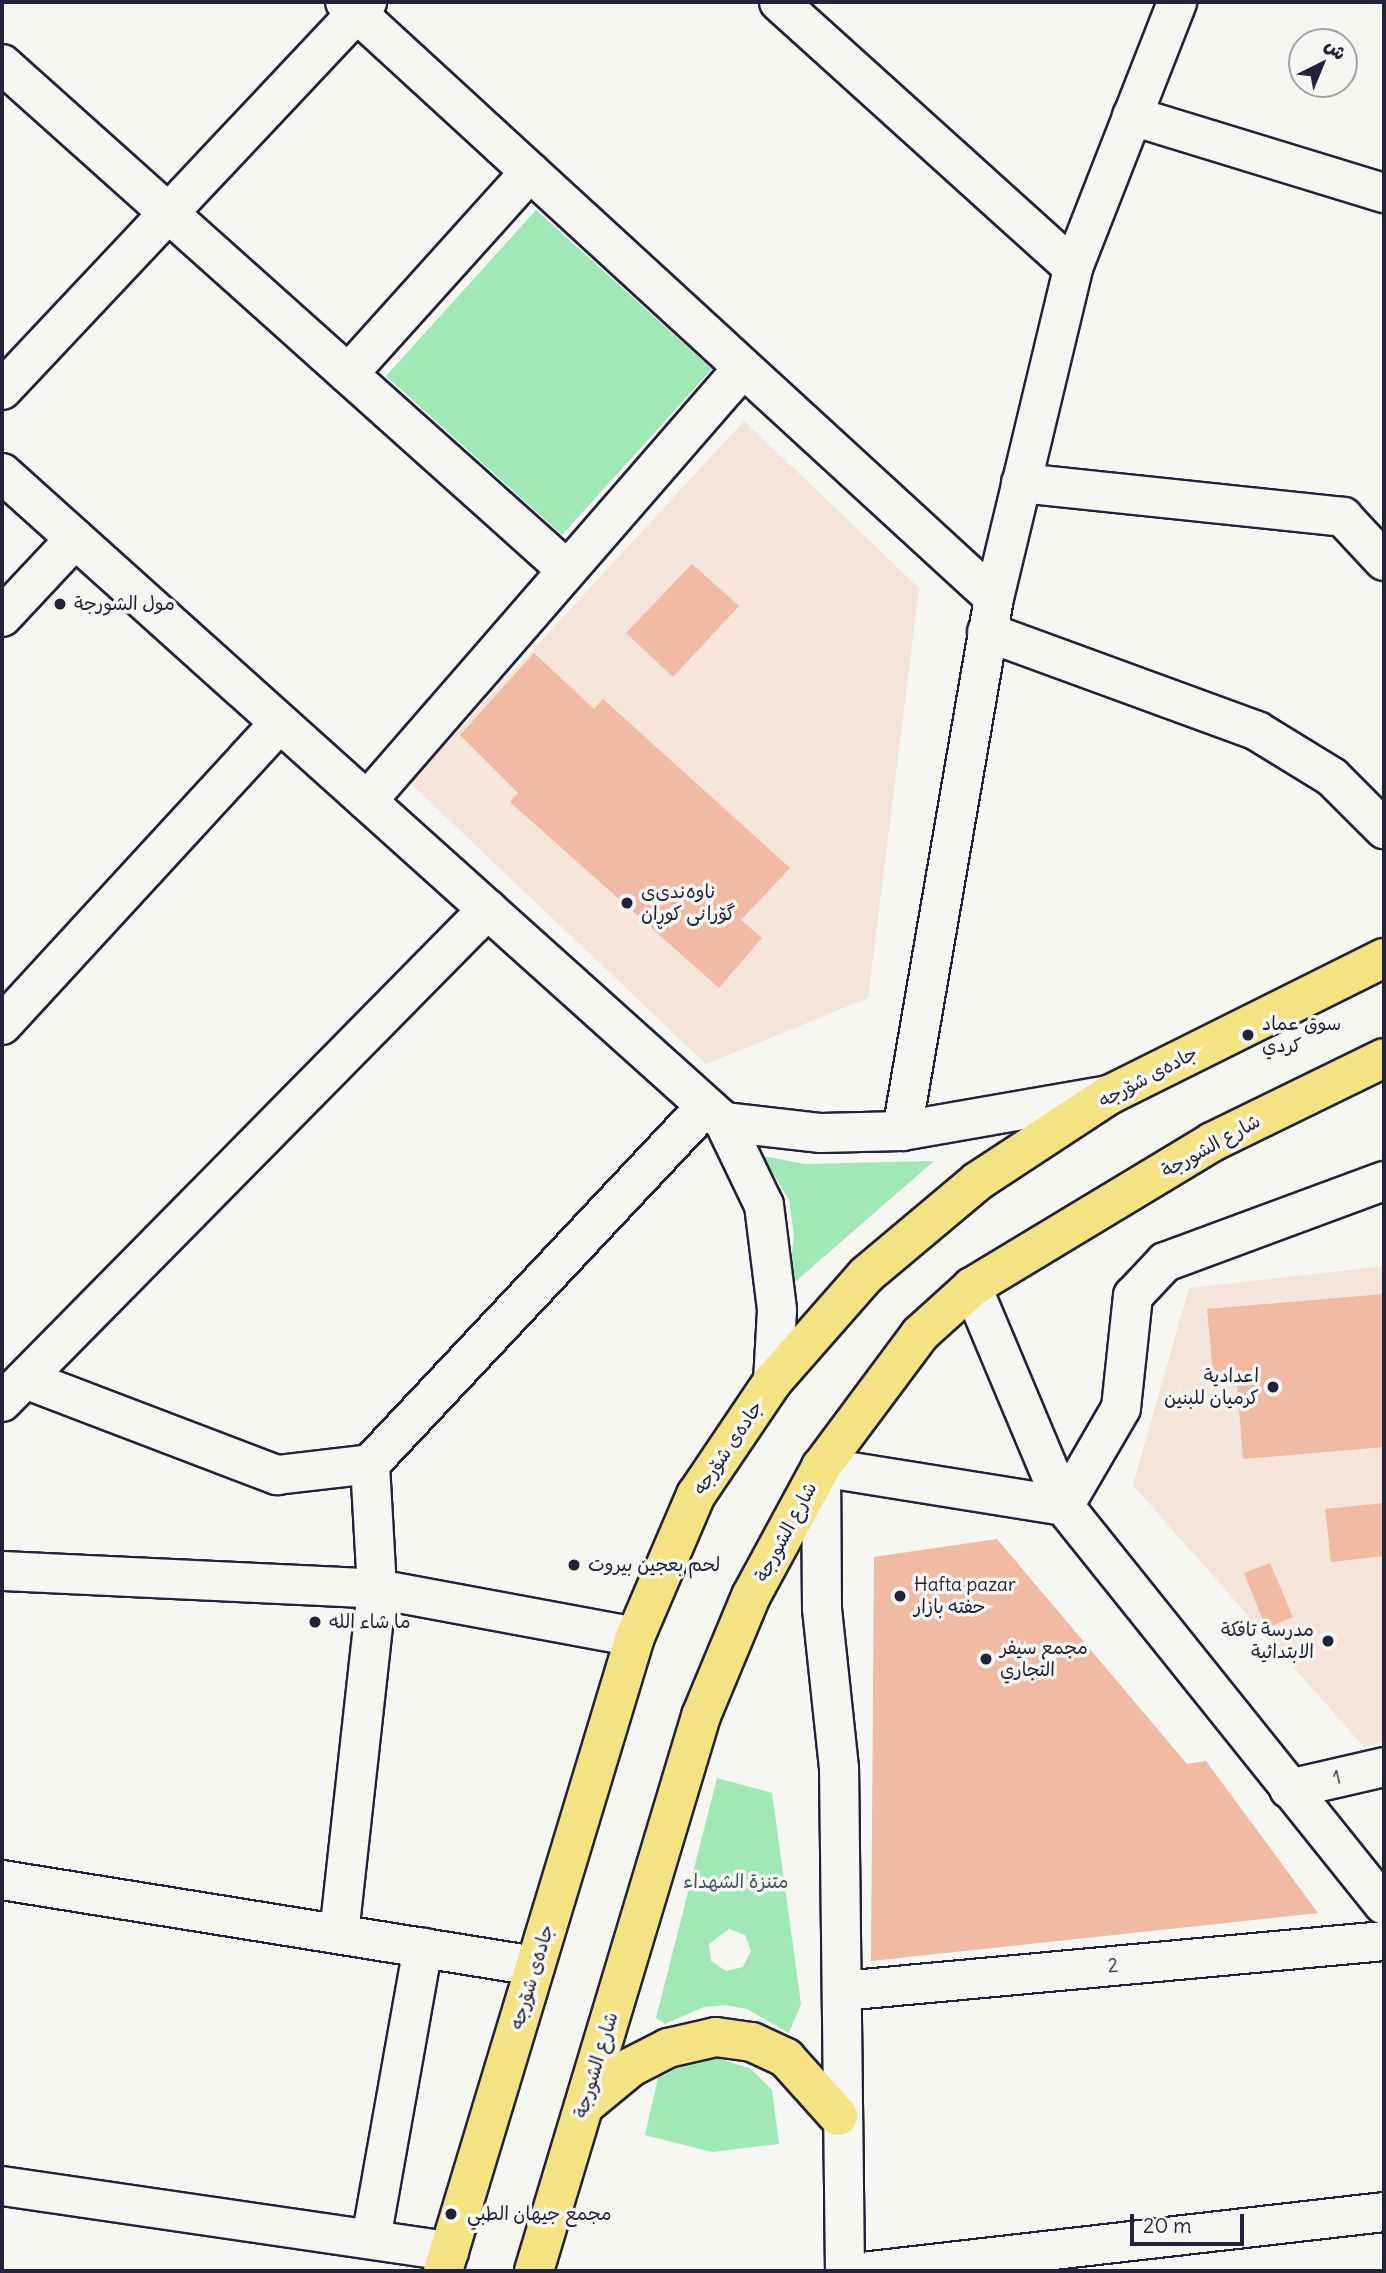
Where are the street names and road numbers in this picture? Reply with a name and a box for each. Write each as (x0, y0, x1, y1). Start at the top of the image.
street label: جادەی شۆرجە (1095, 1041, 1201, 1113)
street label: شارع الشورجة (1158, 1110, 1264, 1182)
street label: جادەی شۆرجە (688, 1397, 768, 1499)
street label: شارع الشورجة (750, 1478, 822, 1586)
street label: 1 (1331, 1766, 1343, 1790)
street label: جادەی شۆرجە (505, 1922, 559, 2032)
street label: 2 (1107, 1954, 1119, 1978)
street label: شارع الشورجة (569, 2009, 623, 2121)

